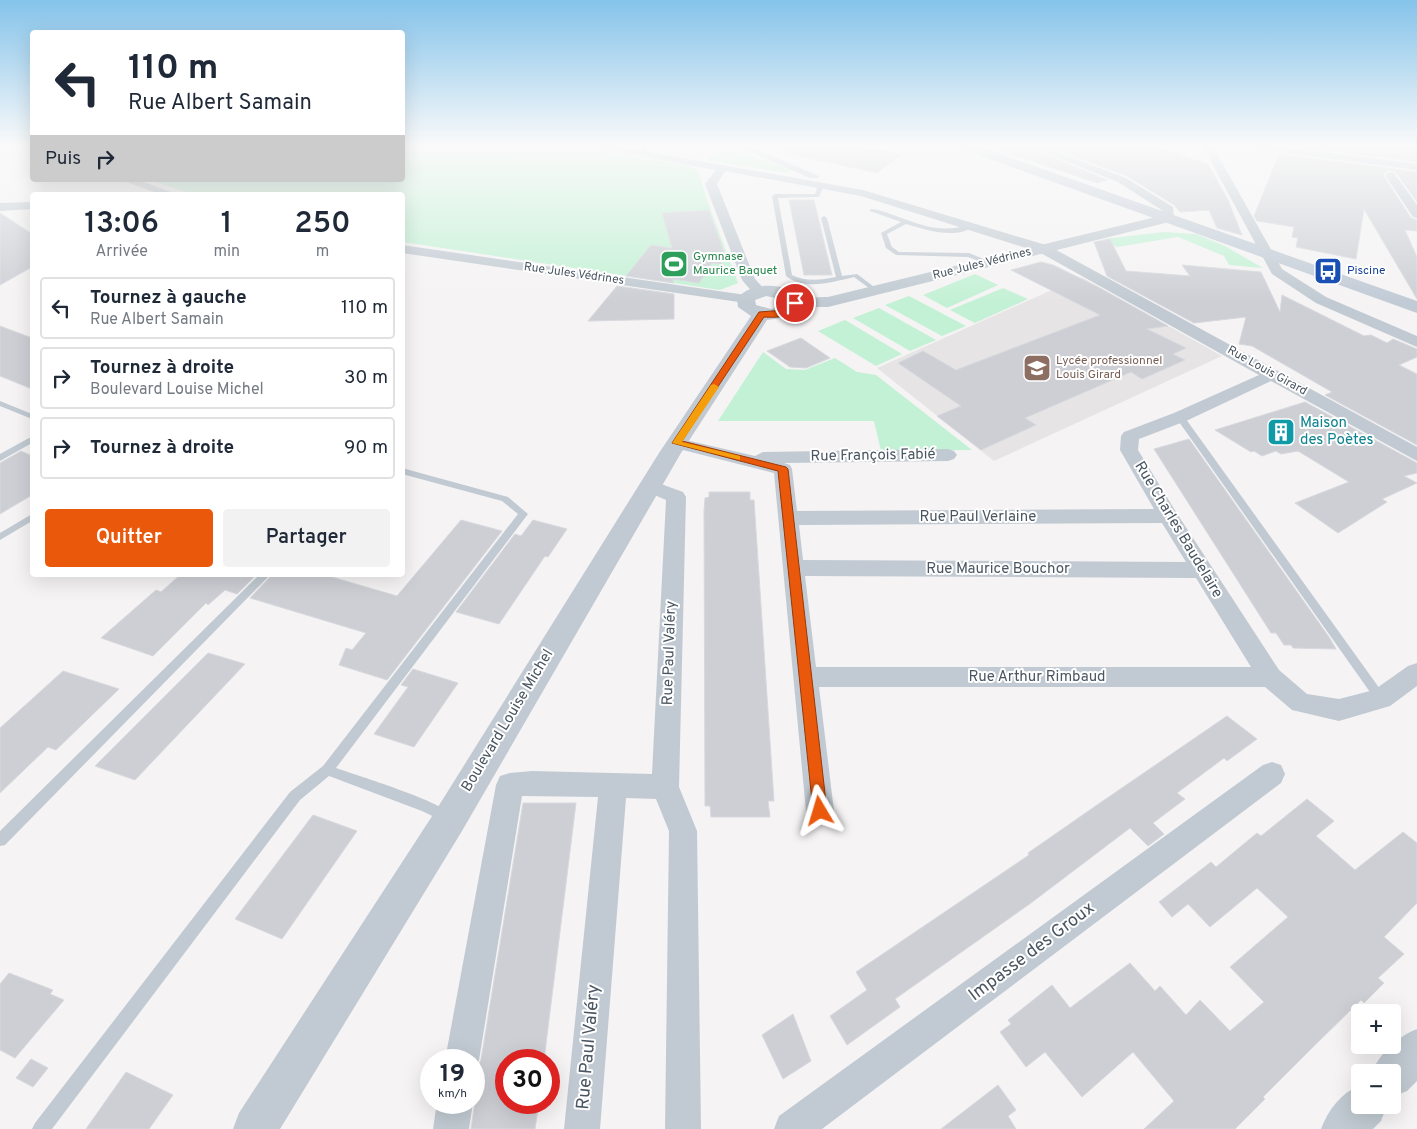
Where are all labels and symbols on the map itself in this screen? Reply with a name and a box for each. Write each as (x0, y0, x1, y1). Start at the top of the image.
street label: Rue Jules Védrines (931, 244, 1033, 284)
sports icon: Gymnase Maurice Baquet (659, 249, 689, 279)
place label: Gymnase Maurice Baquet (693, 249, 777, 279)
bus stop icon: Piscine (1313, 256, 1343, 286)
street label: Rue Jules Védrines (523, 259, 625, 289)
place label: Piscine (1347, 263, 1386, 279)
pin (774, 282, 816, 324)
street label: Rue Louis Girard (1224, 342, 1310, 400)
school or university icon: Lycée professionnel Louis Girard (1022, 353, 1052, 383)
place label: Lycée professionnel Louis Girard (1056, 353, 1162, 383)
place label: Maison des Poètes (1300, 414, 1374, 450)
building icon: Maison des Poètes (1266, 417, 1296, 447)
street label: Rue François Fabié (810, 445, 936, 467)
street label: Rue Charles Baudelaire (1130, 458, 1226, 602)
street label: Rue Paul Verlaine (920, 508, 1036, 527)
street label: Rue Maurice Bouchor (926, 560, 1070, 579)
street label: Rue Paul Valéry (659, 600, 681, 706)
street label: Boulevard Louise Michel (458, 646, 558, 796)
street label: Rue Arthur Rimbaud (969, 668, 1105, 687)
position arrow (793, 784, 845, 836)
street label: Impasse des Groux (964, 897, 1100, 1007)
street label: Rue Paul Valéry (572, 983, 606, 1111)
speed limit sign: 30 (495, 1049, 560, 1114)

